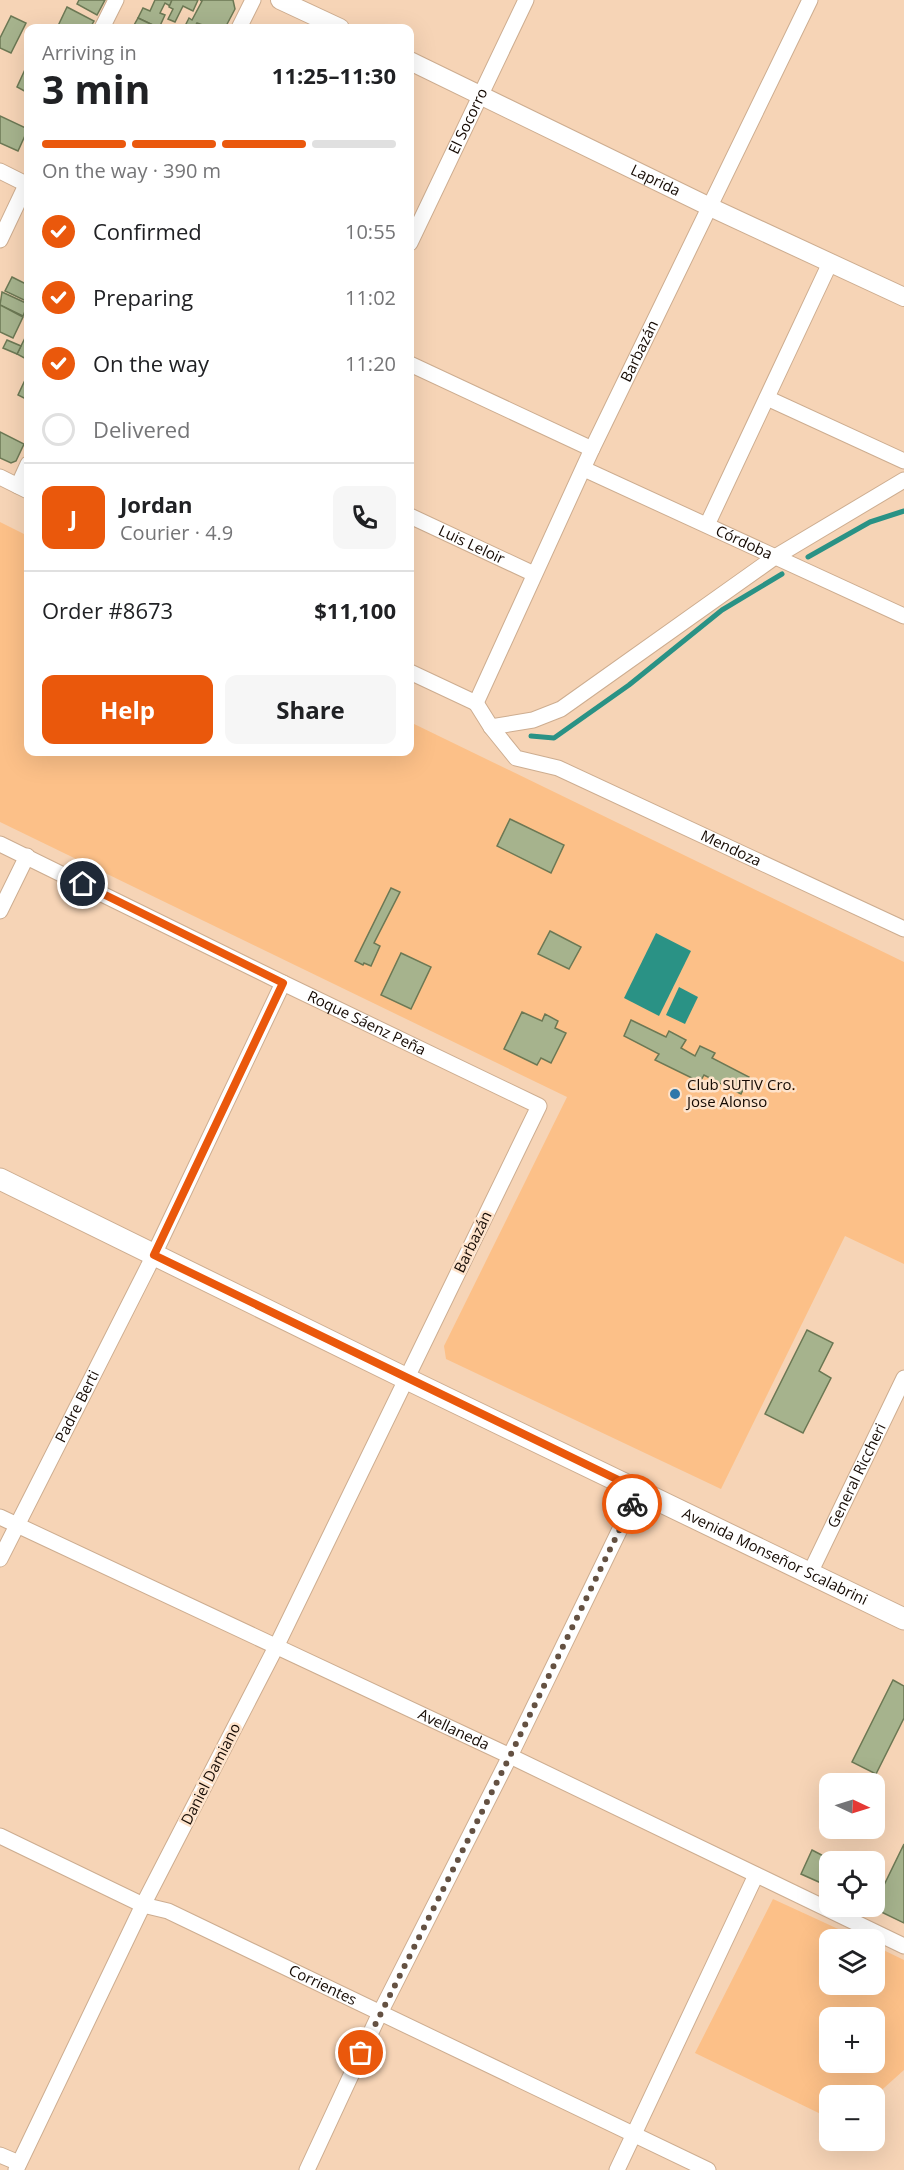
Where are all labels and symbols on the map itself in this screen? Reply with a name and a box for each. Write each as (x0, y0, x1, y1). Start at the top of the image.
street label: El Socorro (443, 84, 492, 157)
street label: Laprida (628, 159, 684, 200)
street label: Barbazán (615, 317, 662, 385)
street label: Luis Leloir (436, 520, 508, 568)
street label: Córdoba (713, 520, 776, 563)
street label: Mendoza (698, 825, 765, 870)
pin (57, 858, 108, 909)
street label: Roque Sáenz Peña (304, 985, 430, 1059)
place label: Club SUTIV Cro. Jose Alonso (685, 1074, 796, 1111)
marker: Club SUTIV Cro. Jose Alonso (668, 1087, 682, 1101)
street label: Barbazán (449, 1207, 496, 1276)
street label: Padre Berti (50, 1366, 103, 1446)
street label: General Riccheri (822, 1420, 890, 1531)
courier (602, 1474, 662, 1534)
street label: Avenida Monseñor Scalabrini (679, 1502, 871, 1609)
street label: Avellaneda (415, 1703, 493, 1754)
street label: Daniel Damiano (176, 1719, 244, 1828)
north arrow (819, 1773, 885, 1839)
street label: Corrientes (286, 1959, 360, 2009)
pin (335, 2027, 386, 2078)

